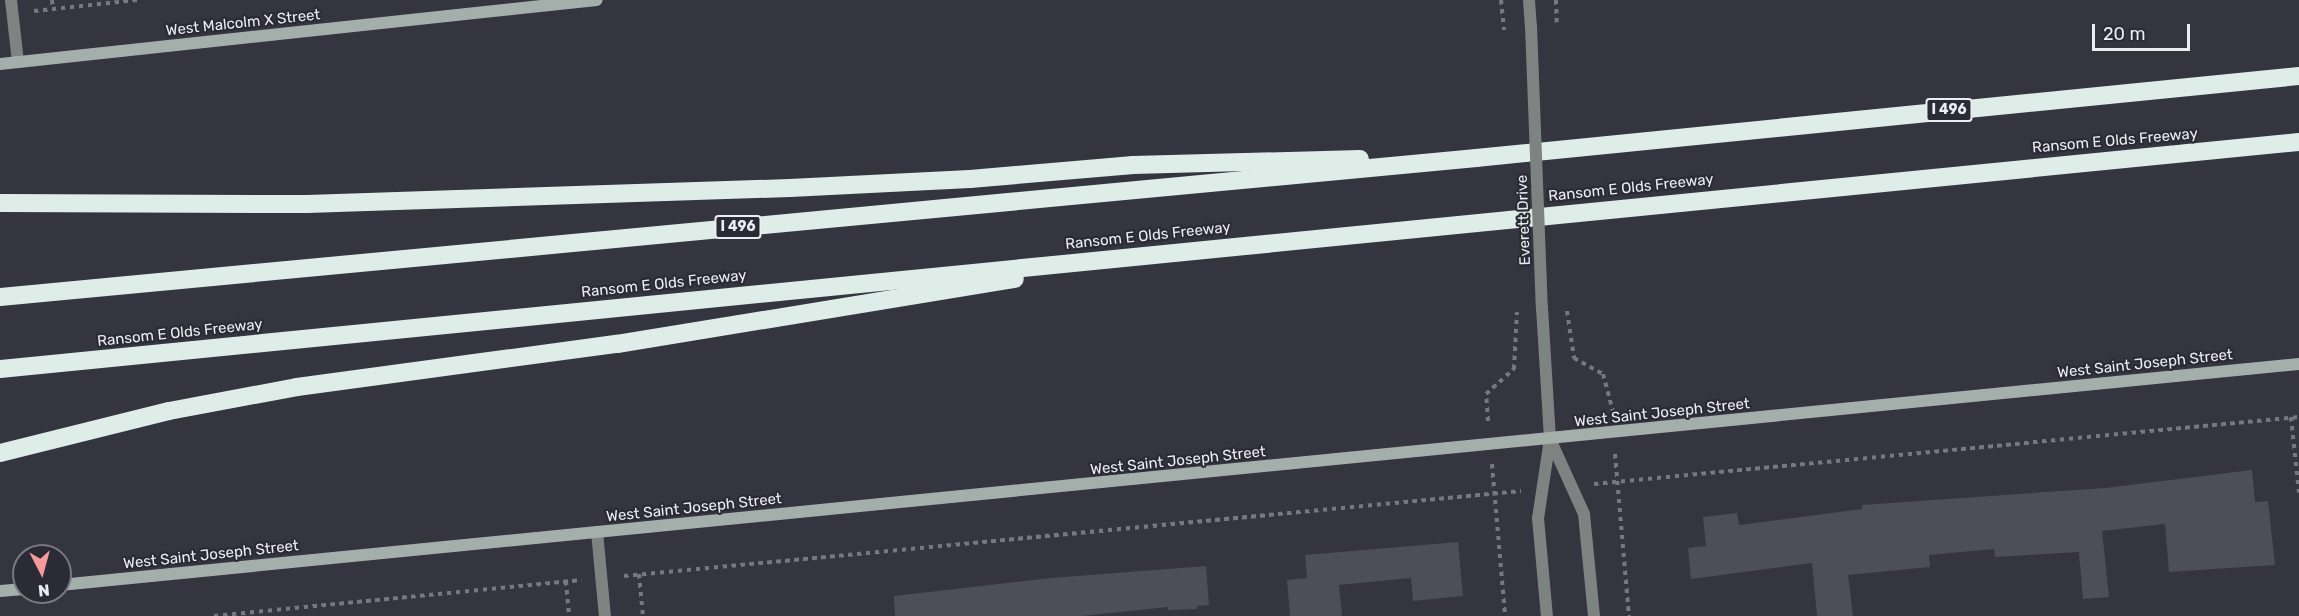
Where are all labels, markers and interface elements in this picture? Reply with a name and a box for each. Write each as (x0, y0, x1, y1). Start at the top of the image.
street label: West Malcolm X Street (165, 6, 321, 40)
scale bar (2095, 12, 2192, 50)
text: 20 m (2103, 23, 2145, 45)
road number: I 496 (1925, 99, 1973, 121)
street label: Ransom E Olds Freeway (2031, 125, 2199, 157)
street label: Ransom E Olds Freeway (1547, 170, 1715, 206)
street label: Everett Drive (1513, 174, 1535, 266)
road number: I 496 (714, 216, 762, 238)
street label: Ransom E Olds Freeway (1064, 218, 1232, 254)
street label: Ransom E Olds Freeway (580, 266, 748, 302)
street label: Ransom E Olds Freeway (96, 315, 264, 351)
street label: West Saint Joseph Street (2056, 346, 2234, 382)
street label: West Saint Joseph Street (1573, 395, 1751, 431)
street label: West Saint Joseph Street (1089, 443, 1267, 479)
street label: West Saint Joseph Street (605, 490, 783, 526)
street label: West Saint Joseph Street (122, 537, 300, 573)
north arrow (12, 544, 72, 604)
text: N (37, 580, 50, 600)

